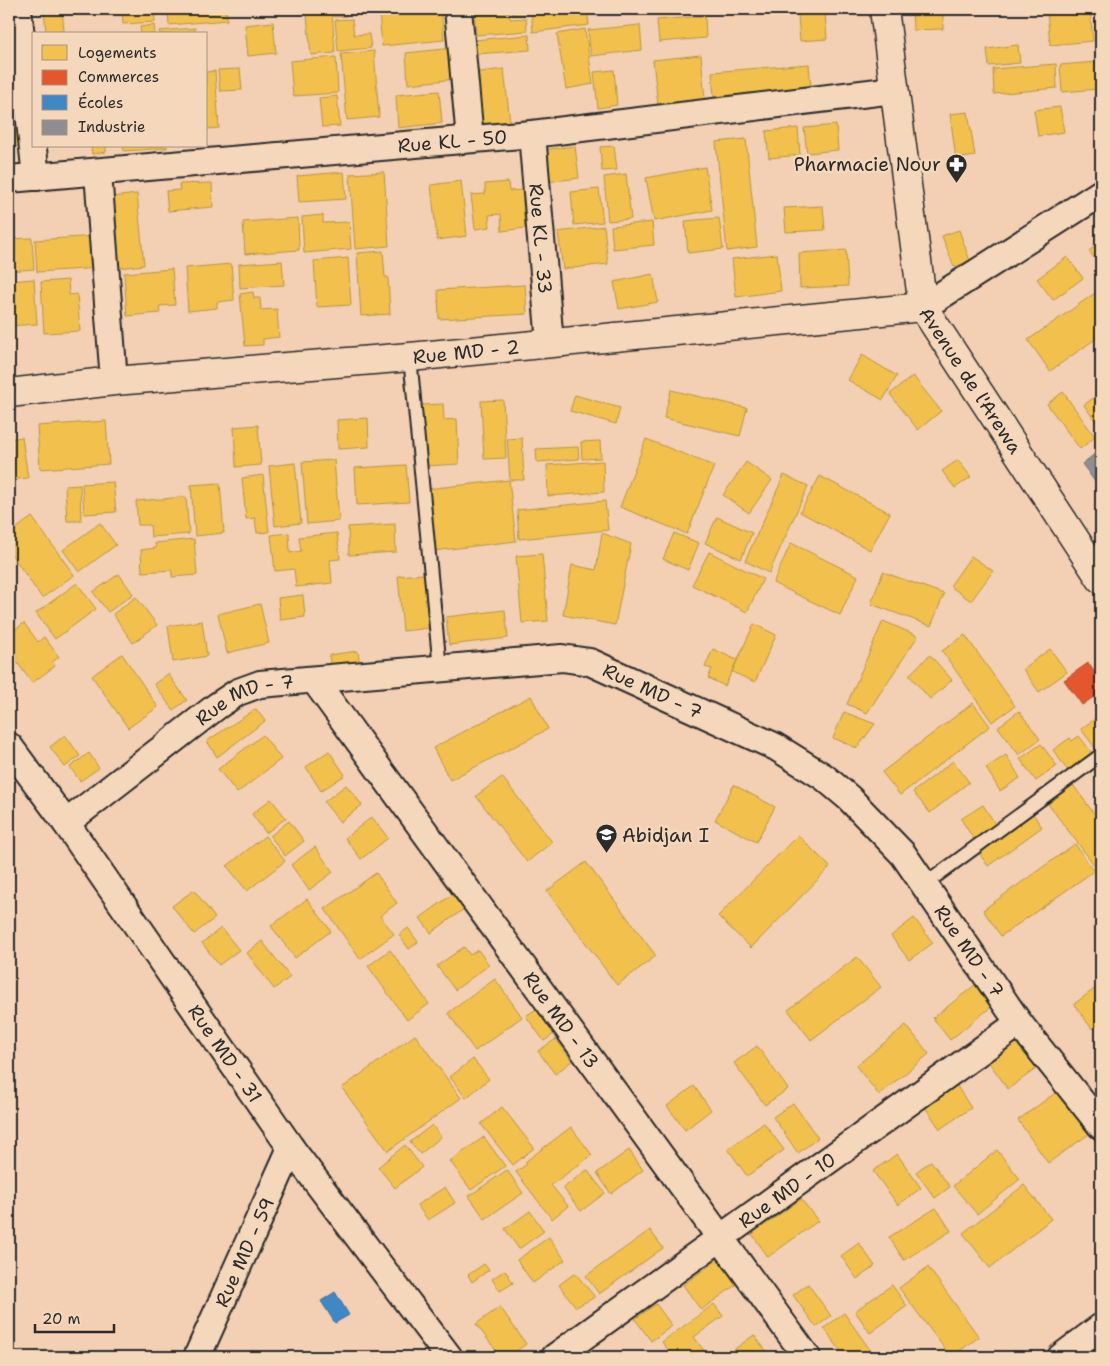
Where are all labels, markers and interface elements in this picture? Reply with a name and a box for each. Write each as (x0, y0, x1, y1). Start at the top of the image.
legend (32, 32, 208, 148)
text: Logements (78, 43, 157, 63)
text: Commerces (78, 67, 159, 87)
text: Écoles (78, 92, 123, 113)
text: Industrie (78, 117, 145, 137)
street label: Rue KL - 50 (397, 124, 508, 158)
place label: Pharmacie Nour (794, 152, 941, 177)
pharmacy icon: Pharmacie Nour (945, 152, 969, 183)
street label: Rue KL - 33 (524, 182, 558, 295)
street label: Avenue de l'Arewa (914, 302, 1028, 459)
street label: Rue MD - 2 (412, 334, 520, 369)
street label: Rue MD - 7 (599, 657, 707, 724)
street label: Rue MD - 7 (190, 669, 295, 731)
school or university icon: Abidjan I (594, 823, 618, 854)
place label: Abidjan I (622, 823, 709, 848)
street label: Rue MD - 7 (929, 900, 1010, 1002)
street label: Rue MD - 13 (518, 966, 605, 1073)
street label: Rue MD - 31 (183, 999, 268, 1107)
street label: Rue MD - 10 (733, 1146, 841, 1233)
street label: Rue MD - 59 (209, 1193, 280, 1311)
scale bar (35, 1301, 114, 1333)
text: 20 m (42, 1309, 81, 1329)

